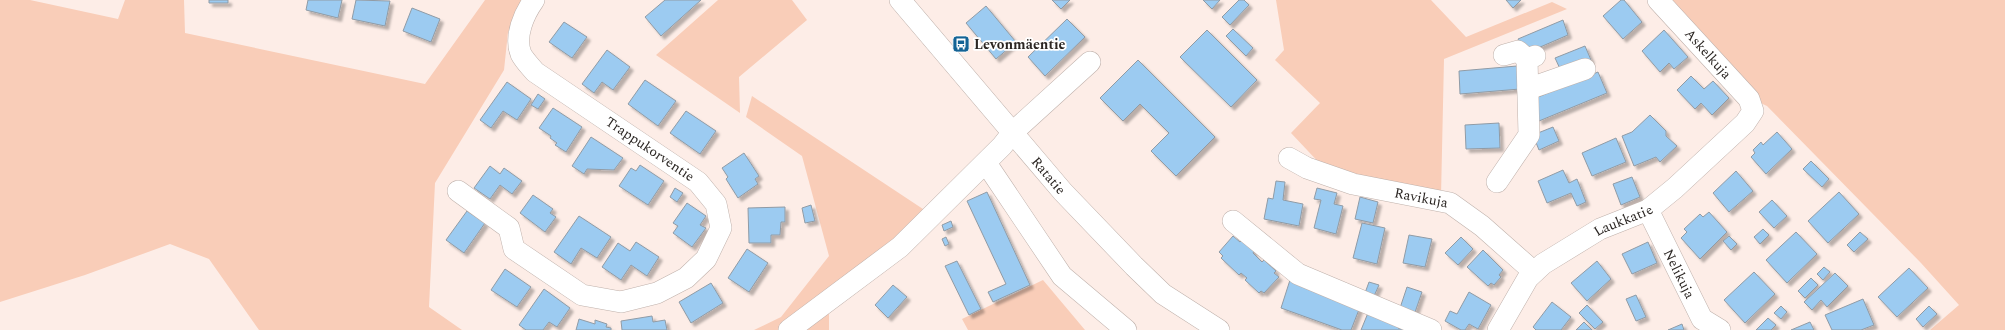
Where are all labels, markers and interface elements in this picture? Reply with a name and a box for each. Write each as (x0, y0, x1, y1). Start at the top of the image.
street label: Askelkuja (1680, 24, 1737, 84)
bus stop icon: Levonmäentie (951, 34, 971, 54)
place label: Levonmäentie (974, 34, 1066, 55)
street label: Trappukorventie (601, 111, 699, 187)
street label: Ratatie (1027, 152, 1071, 199)
street label: Ravikuja (1393, 182, 1450, 213)
street label: Laukkatie (1589, 199, 1658, 241)
street label: Nelikuja (1658, 245, 1701, 302)

